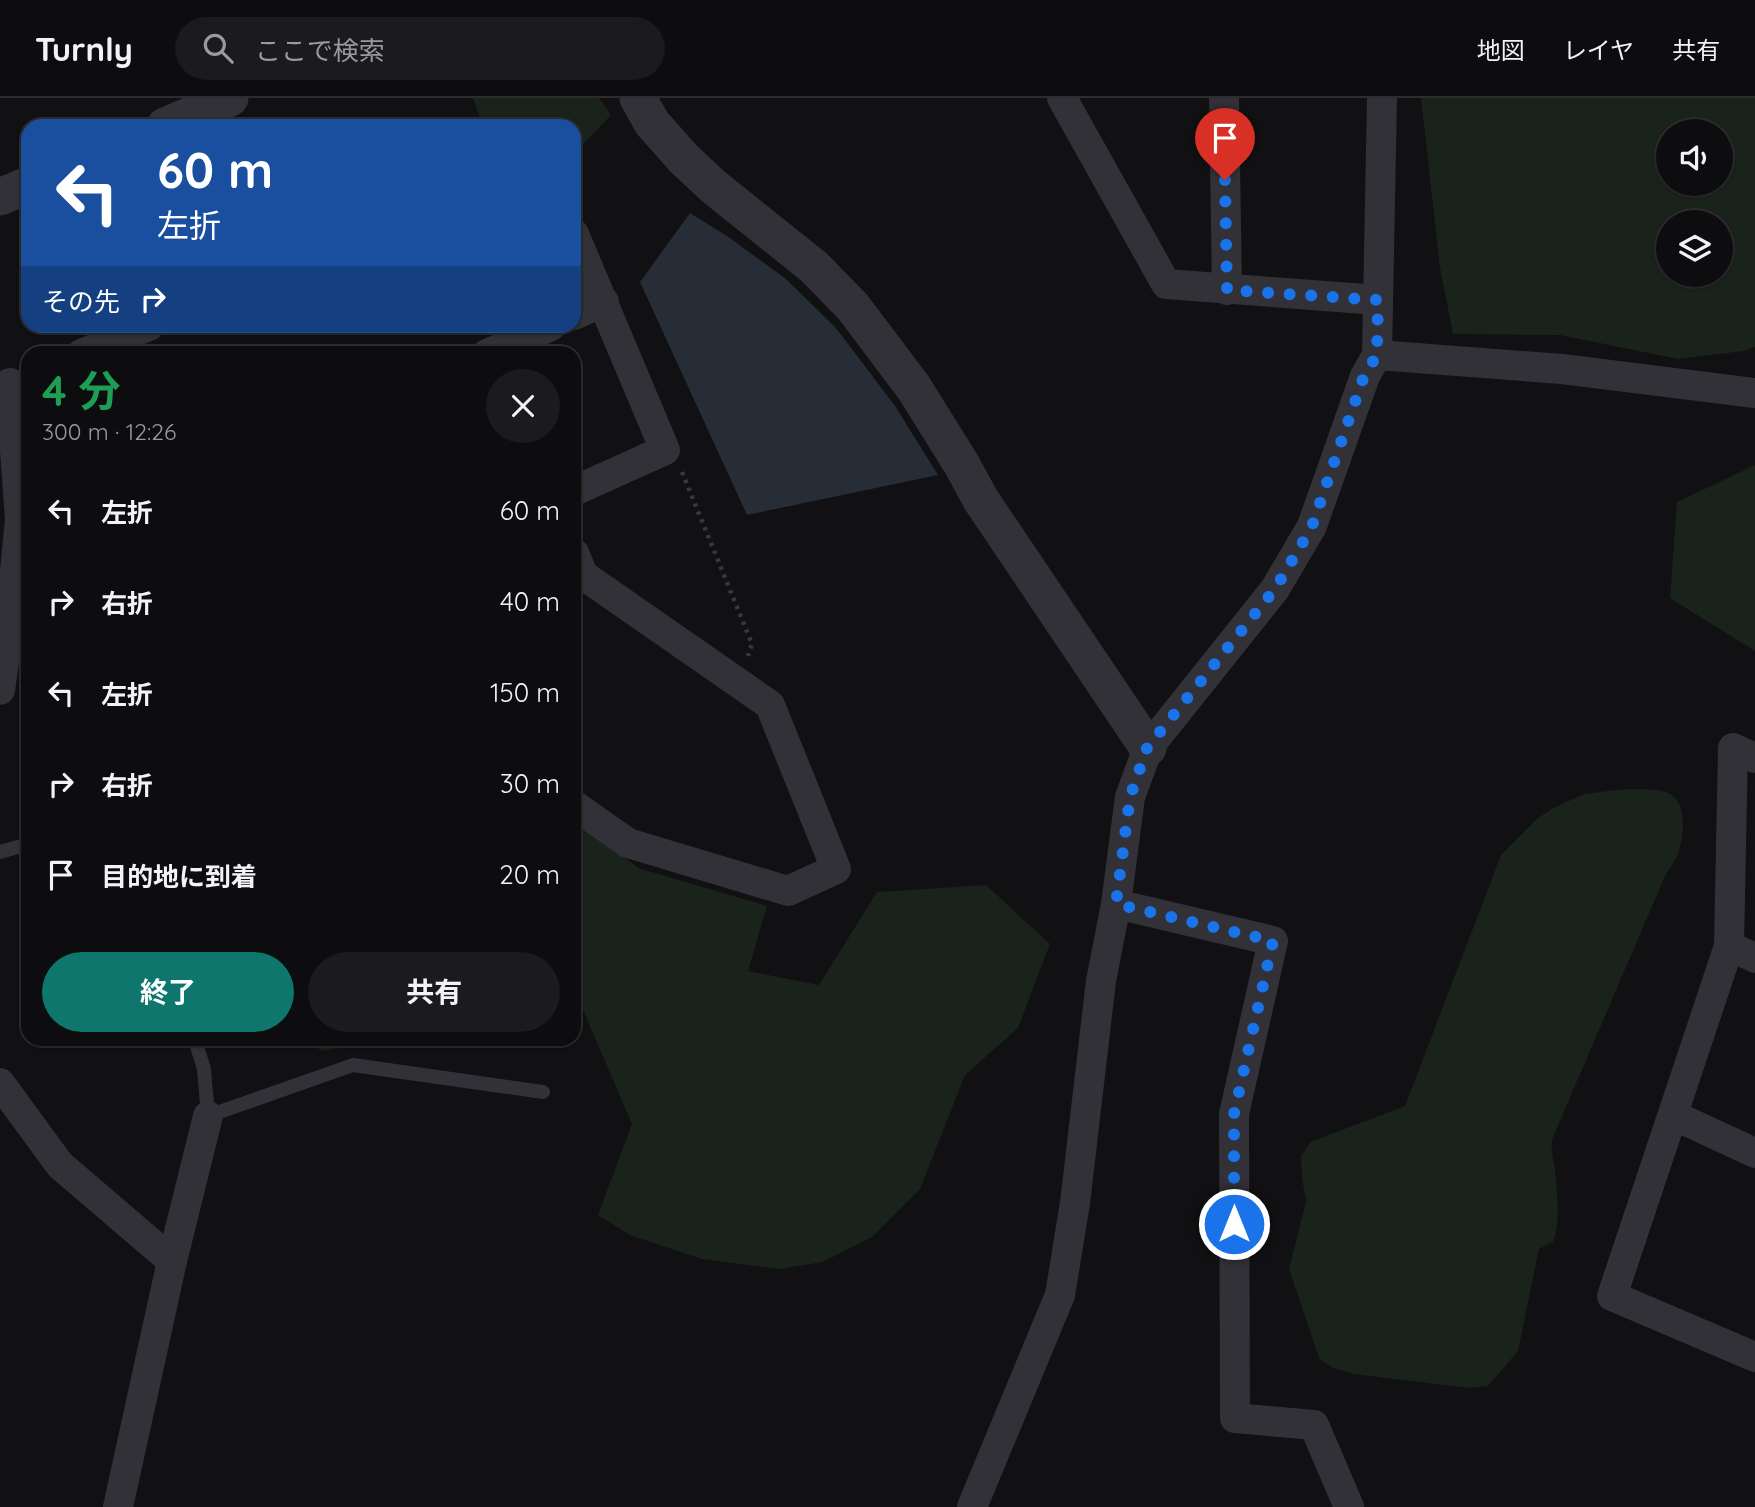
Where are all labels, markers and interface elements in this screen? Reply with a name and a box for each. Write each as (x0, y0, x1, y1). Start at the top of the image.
search box (175, 17, 665, 80)
text: Turnly (35, 28, 133, 69)
icon: search (199, 29, 237, 67)
text: ここで検索 (255, 34, 385, 67)
text: 地図 (1477, 35, 1525, 65)
text: レイヤ (1563, 35, 1634, 65)
text: 共有 (1672, 35, 1720, 65)
pin (1195, 108, 1255, 180)
icon: arrive (1206, 119, 1244, 157)
map controls (1656, 119, 1733, 287)
button: sound (1656, 119, 1733, 196)
text: 60 m (157, 139, 273, 200)
icon: left (42, 147, 133, 238)
text: 左折 (157, 205, 221, 245)
button: layers (1656, 210, 1733, 287)
icon: right (134, 280, 172, 318)
text: その先 (42, 285, 120, 318)
text: 4 分 (42, 364, 120, 417)
button: close (486, 369, 560, 443)
text: 300 m · 12:26 (42, 417, 176, 446)
icon: left (42, 492, 80, 530)
text: 60 m (500, 494, 560, 527)
text: 左折 (101, 496, 153, 529)
icon: right (42, 583, 80, 621)
text: 40 m (500, 585, 560, 618)
text: 右折 (101, 587, 153, 620)
icon: left (42, 674, 80, 712)
text: 150 m (490, 676, 560, 709)
text: 左折 (101, 678, 153, 711)
icon: right (42, 765, 80, 803)
text: 30 m (500, 767, 560, 800)
text: 右折 (101, 769, 153, 802)
icon: arrive (42, 856, 80, 894)
text: 20 m (499, 858, 560, 891)
text: 目的地に到着 (101, 860, 257, 893)
button: 終了 (42, 952, 294, 1032)
button: 共有 (308, 952, 560, 1032)
position arrow (1197, 1187, 1271, 1261)

